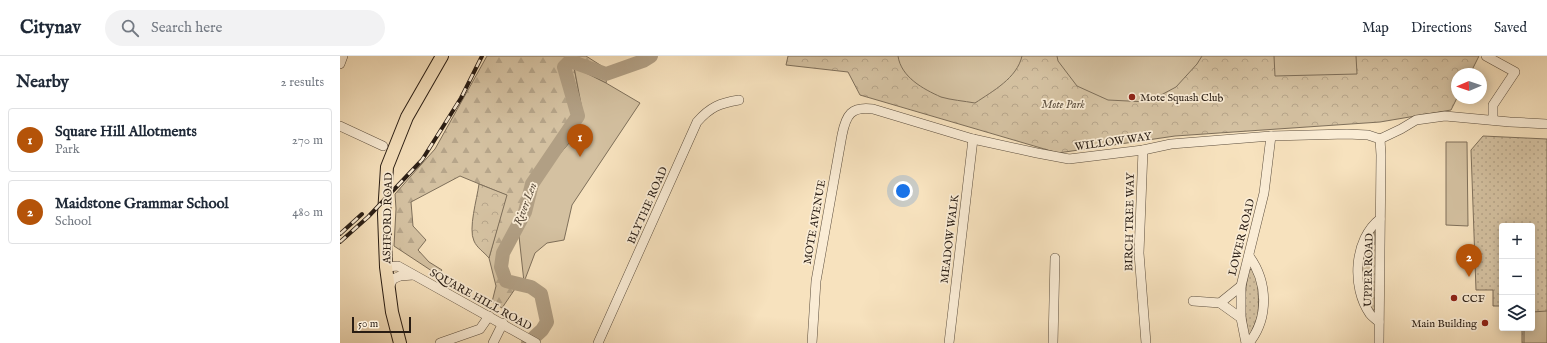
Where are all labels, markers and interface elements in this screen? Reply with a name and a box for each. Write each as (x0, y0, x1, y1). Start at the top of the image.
search box (105, 10, 385, 46)
text: Citynav (20, 16, 81, 40)
icon: search (119, 17, 141, 39)
text: Search here (151, 18, 222, 37)
text: Map (1362, 19, 1389, 37)
text: Directions (1411, 19, 1472, 37)
text: Saved (1494, 19, 1527, 37)
north arrow (1451, 68, 1487, 104)
text: Nearby (16, 72, 69, 93)
text: 2 results (280, 74, 324, 91)
place label: Mote Squash Club (1140, 91, 1224, 105)
marker: Mote Squash Club (1127, 92, 1137, 102)
park label: Mote Park (1041, 98, 1085, 112)
text: Square Hill Allotments (55, 122, 197, 141)
pin: 1 (567, 124, 593, 157)
street label: WILLOW WAY (1074, 130, 1153, 154)
text: 1 (28, 132, 32, 149)
text: 270 m (292, 132, 323, 149)
text: Park (55, 141, 80, 158)
street label: BLYTHE ROAD (625, 164, 671, 246)
street label: ASHFORD ROAD (380, 172, 396, 265)
street label: BIRCH TREE WAY (1122, 172, 1138, 271)
street label: MOTE AVENUE (801, 178, 829, 266)
water label: River Len (510, 180, 541, 228)
your location (893, 181, 913, 201)
street label: MEADOW WALK (938, 193, 963, 284)
text: Maidstone Grammar School (55, 194, 229, 213)
street label: LOWER ROAD (1226, 197, 1258, 277)
text: 2 (27, 204, 33, 221)
text: 480 m (292, 204, 323, 221)
text: School (55, 213, 92, 230)
map controls (1499, 223, 1535, 331)
button: + (1499, 223, 1535, 259)
street label: UPPER ROAD (1361, 233, 1377, 307)
pin: 2 (1456, 244, 1482, 277)
button: − (1499, 259, 1535, 295)
street label: SQUARE HILL ROAD (427, 266, 534, 334)
place label: CCF (1462, 292, 1485, 306)
marker: CCF (1449, 293, 1459, 303)
button: layers (1499, 295, 1535, 331)
scale bar (352, 315, 411, 334)
text: 50 m (358, 317, 378, 331)
place label: Main Building (1411, 317, 1478, 331)
marker: Main Building (1480, 318, 1490, 328)

